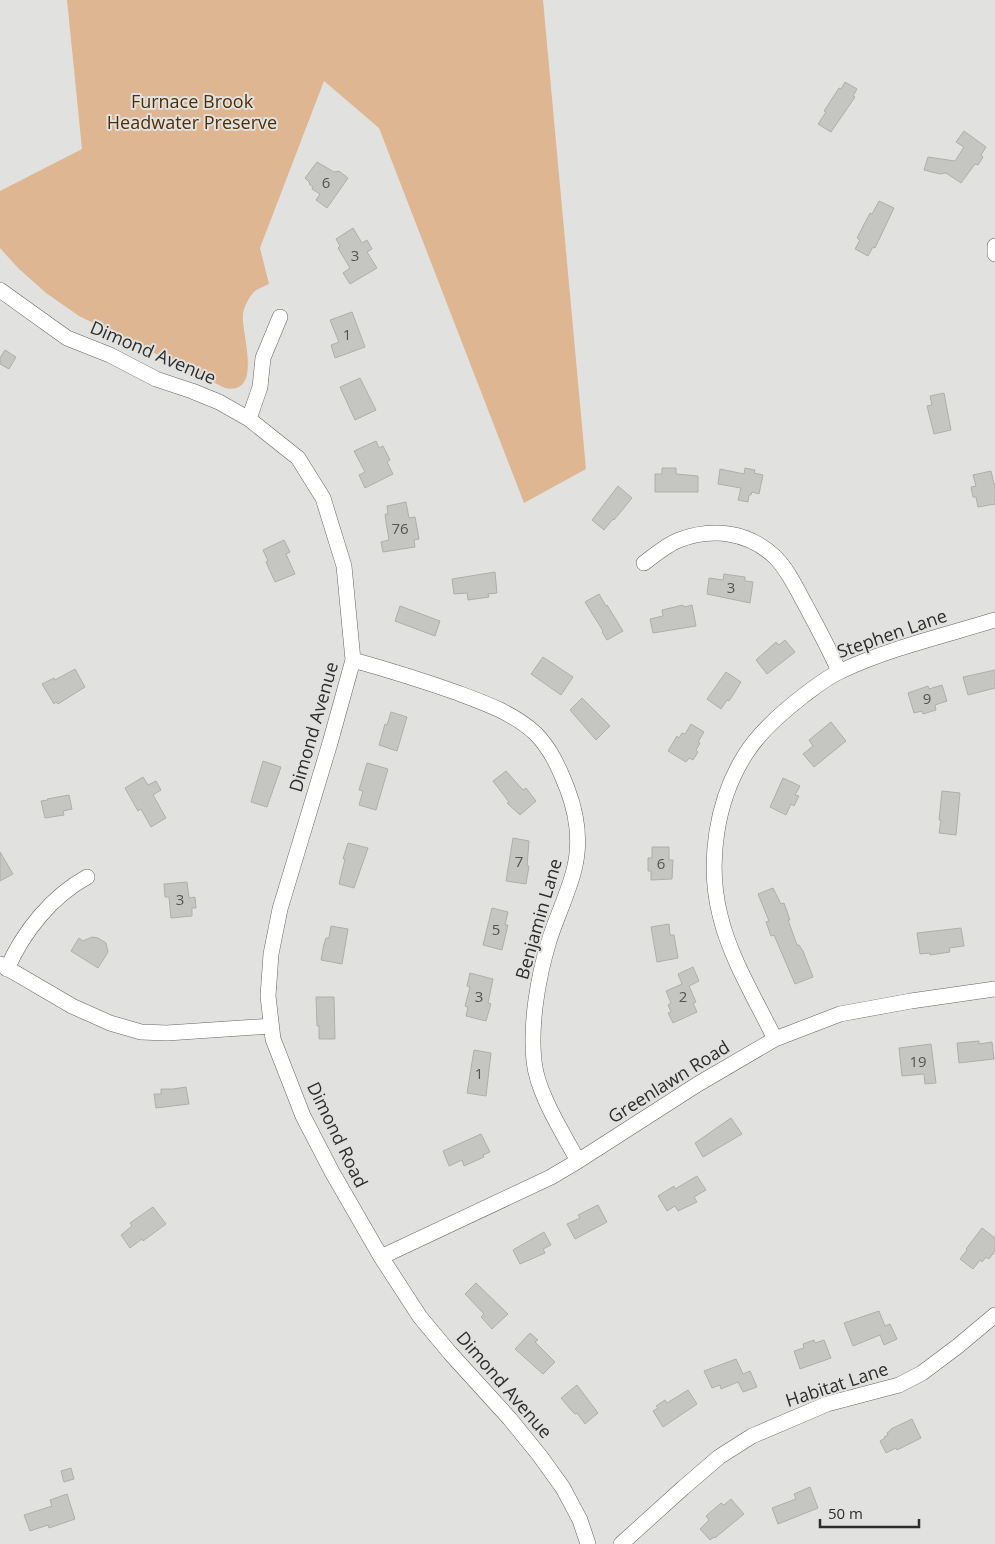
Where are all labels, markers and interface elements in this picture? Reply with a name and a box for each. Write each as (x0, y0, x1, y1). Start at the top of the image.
park label: Furnace Brook Headwater Preserve (107, 89, 277, 134)
house number: 6 (322, 172, 330, 192)
house number: 3 (351, 245, 359, 265)
street label: Dimond Avenue (87, 315, 220, 389)
house number: 1 (343, 324, 351, 344)
house number: 76 (391, 518, 409, 538)
house number: 3 (727, 577, 735, 597)
street label: Stephen Lane (833, 603, 950, 663)
street label: Dimond Avenue (283, 659, 343, 795)
house number: 9 (923, 688, 931, 708)
house number: 7 (515, 851, 523, 871)
house number: 6 (657, 853, 665, 873)
street label: Benjamin Lane (509, 855, 567, 982)
house number: 3 (176, 889, 184, 909)
house number: 5 (492, 919, 500, 939)
house number: 3 (475, 986, 483, 1006)
house number: 2 (679, 986, 687, 1006)
street label: Greenlawn Road (603, 1034, 734, 1128)
house number: 19 (909, 1051, 927, 1071)
house number: 1 (475, 1063, 483, 1083)
street label: Dimond Road (302, 1078, 374, 1191)
street label: Dimond Avenue (452, 1326, 558, 1443)
street label: Habitat Lane (782, 1356, 891, 1412)
scale bar (820, 1496, 919, 1528)
text: 50 m (828, 1503, 863, 1523)

